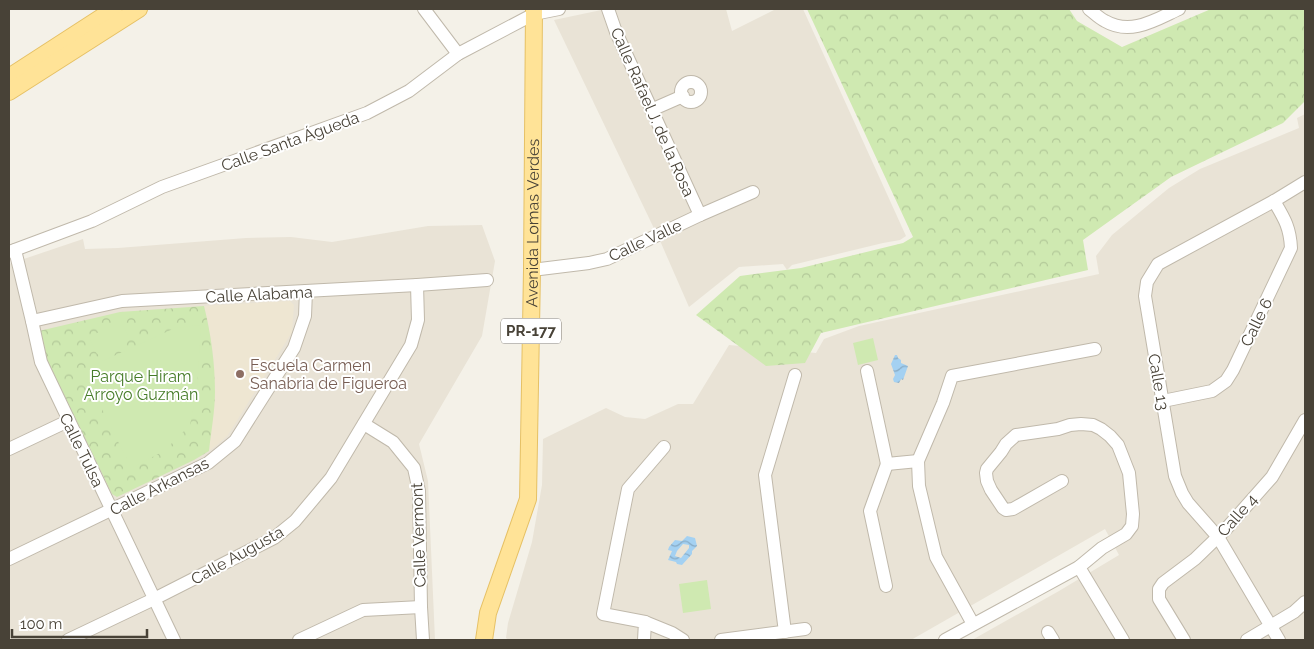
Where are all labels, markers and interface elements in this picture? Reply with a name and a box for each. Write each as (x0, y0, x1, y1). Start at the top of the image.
street label: Calle Rafael J. de la Rosa (607, 25, 698, 200)
street label: Calle Santa Águeda (218, 107, 362, 175)
street label: Avenida Lomas Verdes (522, 138, 543, 308)
street label: Calle Valle (606, 215, 685, 266)
street label: Calle Alabama (205, 282, 313, 307)
street label: Calle 6 (1237, 295, 1276, 350)
road number: PR-177 (501, 318, 561, 344)
street label: Calle 13 (1144, 352, 1173, 412)
place label: Escuela Carmen Sanabria de Figueroa (250, 356, 407, 393)
park label: Parque Hiram Arroyo Guzmán (84, 367, 198, 404)
marker: Escuela Carmen Sanabria de Figueroa (234, 368, 246, 380)
street label: Calle Tulsa (55, 410, 108, 490)
street label: Calle Arkansas (107, 453, 212, 520)
street label: Calle Vermont (407, 482, 430, 588)
street label: Calle 4 (1213, 490, 1262, 540)
street label: Calle Augusta (188, 522, 287, 589)
scale bar (12, 606, 148, 638)
text: 100 m (20, 615, 62, 633)

